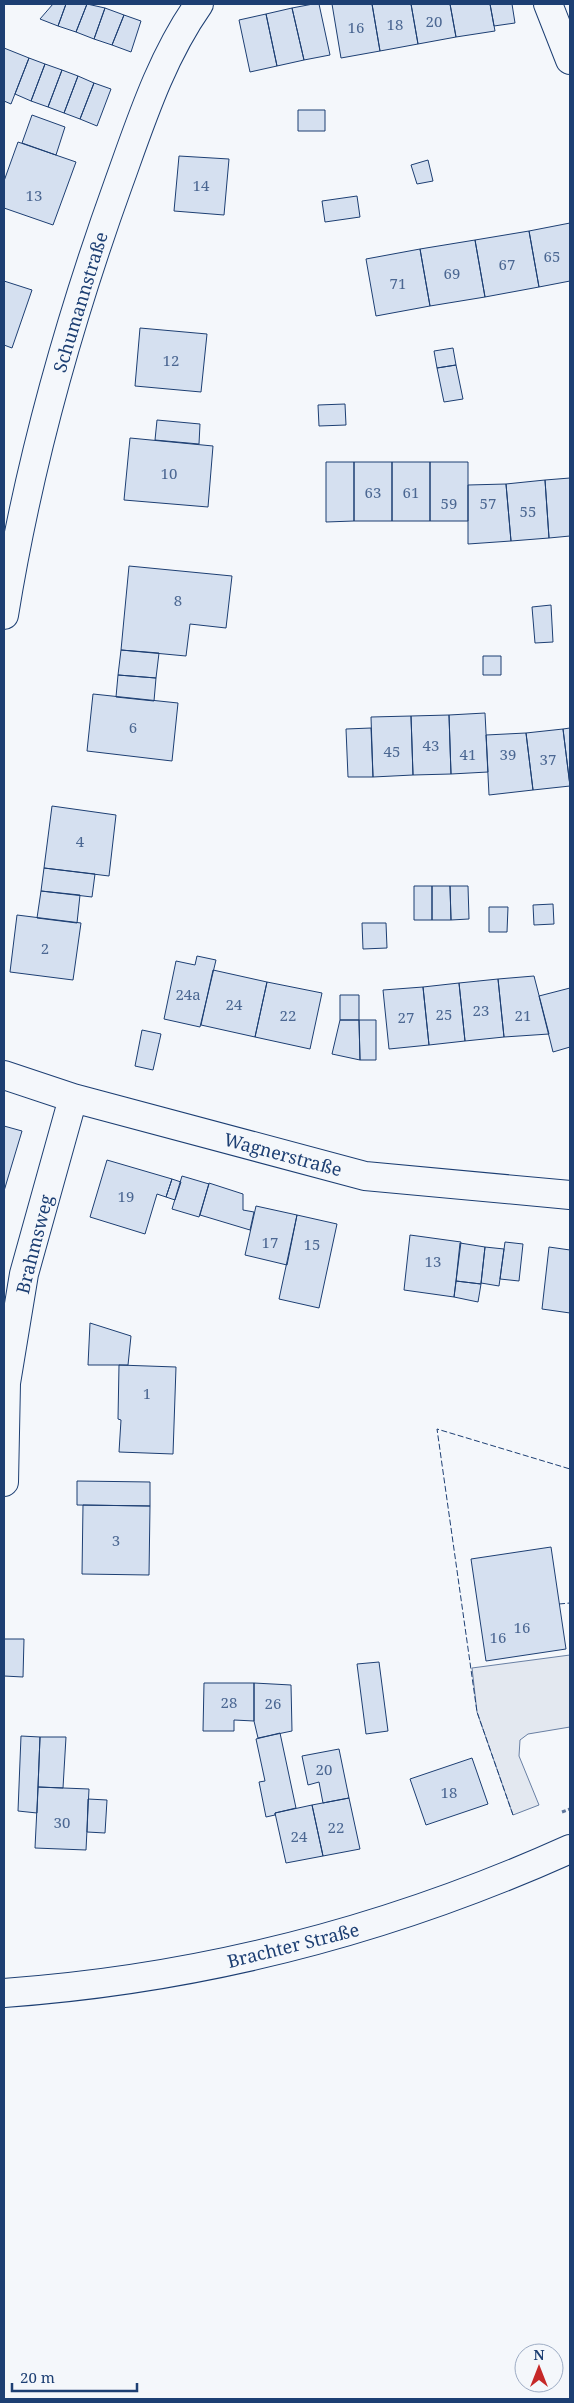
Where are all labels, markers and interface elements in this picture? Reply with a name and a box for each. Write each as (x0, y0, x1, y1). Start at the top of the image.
house number: 20 (426, 11, 442, 31)
house number: 18 (387, 14, 403, 34)
house number: 16 (348, 17, 364, 37)
house number: 14 (193, 175, 210, 195)
house number: 13 (26, 185, 42, 205)
street label: Schumannstraße (47, 229, 113, 375)
house number: 65 (544, 246, 560, 266)
house number: 67 (499, 254, 515, 274)
house number: 69 (444, 263, 460, 283)
house number: 71 (390, 273, 406, 293)
house number: 12 (163, 350, 179, 370)
house number: 10 (161, 463, 177, 483)
house number: 63 (365, 482, 381, 502)
house number: 61 (403, 482, 419, 502)
house number: 59 (441, 493, 457, 513)
house number: 57 (480, 493, 496, 513)
house number: 55 (520, 501, 536, 521)
house number: 8 (174, 590, 182, 610)
house number: 6 (129, 717, 137, 737)
house number: 43 (423, 735, 439, 755)
house number: 45 (384, 741, 400, 761)
house number: 41 (460, 744, 476, 764)
house number: 39 (500, 744, 516, 764)
house number: 37 (540, 749, 556, 769)
house number: 4 (76, 831, 85, 851)
house number: 2 (41, 938, 49, 958)
house number: 24a (175, 984, 201, 1004)
house number: 24 (226, 994, 243, 1014)
house number: 23 (473, 1000, 489, 1020)
house number: 25 (436, 1004, 452, 1024)
house number: 22 (280, 1005, 296, 1025)
house number: 21 (515, 1005, 531, 1025)
house number: 27 (398, 1007, 414, 1027)
street label: Wagnerstraße (221, 1127, 345, 1181)
house number: 19 (118, 1186, 134, 1206)
street label: Brahmsweg (10, 1192, 58, 1296)
house number: 17 (262, 1232, 278, 1252)
house number: 15 (304, 1234, 320, 1254)
house number: 13 (425, 1251, 441, 1271)
house number: 1 (143, 1383, 151, 1403)
house number: 3 (112, 1530, 120, 1550)
house number: 16 (514, 1617, 530, 1637)
house number: 16 (490, 1627, 506, 1647)
house number: 28 (221, 1692, 237, 1712)
house number: 26 (265, 1693, 281, 1713)
house number: 20 (316, 1759, 332, 1779)
house number: 18 (441, 1782, 457, 1802)
house number: 30 (54, 1812, 70, 1832)
house number: 22 (328, 1817, 344, 1837)
house number: 24 (291, 1826, 308, 1846)
street label: Brachter Straße (225, 1917, 361, 1973)
north arrow (514, 2343, 564, 2393)
text: N (533, 2345, 545, 2364)
scale bar (12, 2360, 138, 2392)
text: 20 m (20, 2367, 55, 2387)

